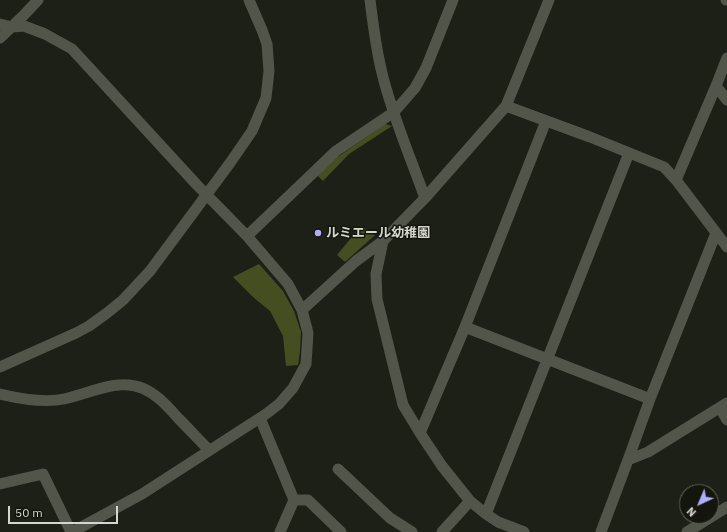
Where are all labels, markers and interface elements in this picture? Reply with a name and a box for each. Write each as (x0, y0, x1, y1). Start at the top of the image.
place label: ルミエール幼稚園 (326, 225, 430, 241)
marker: ルミエール幼稚園 (313, 228, 323, 238)
north arrow (679, 484, 719, 524)
scale bar (10, 498, 120, 524)
text: N (684, 504, 699, 520)
text: 50 m (15, 505, 43, 520)

